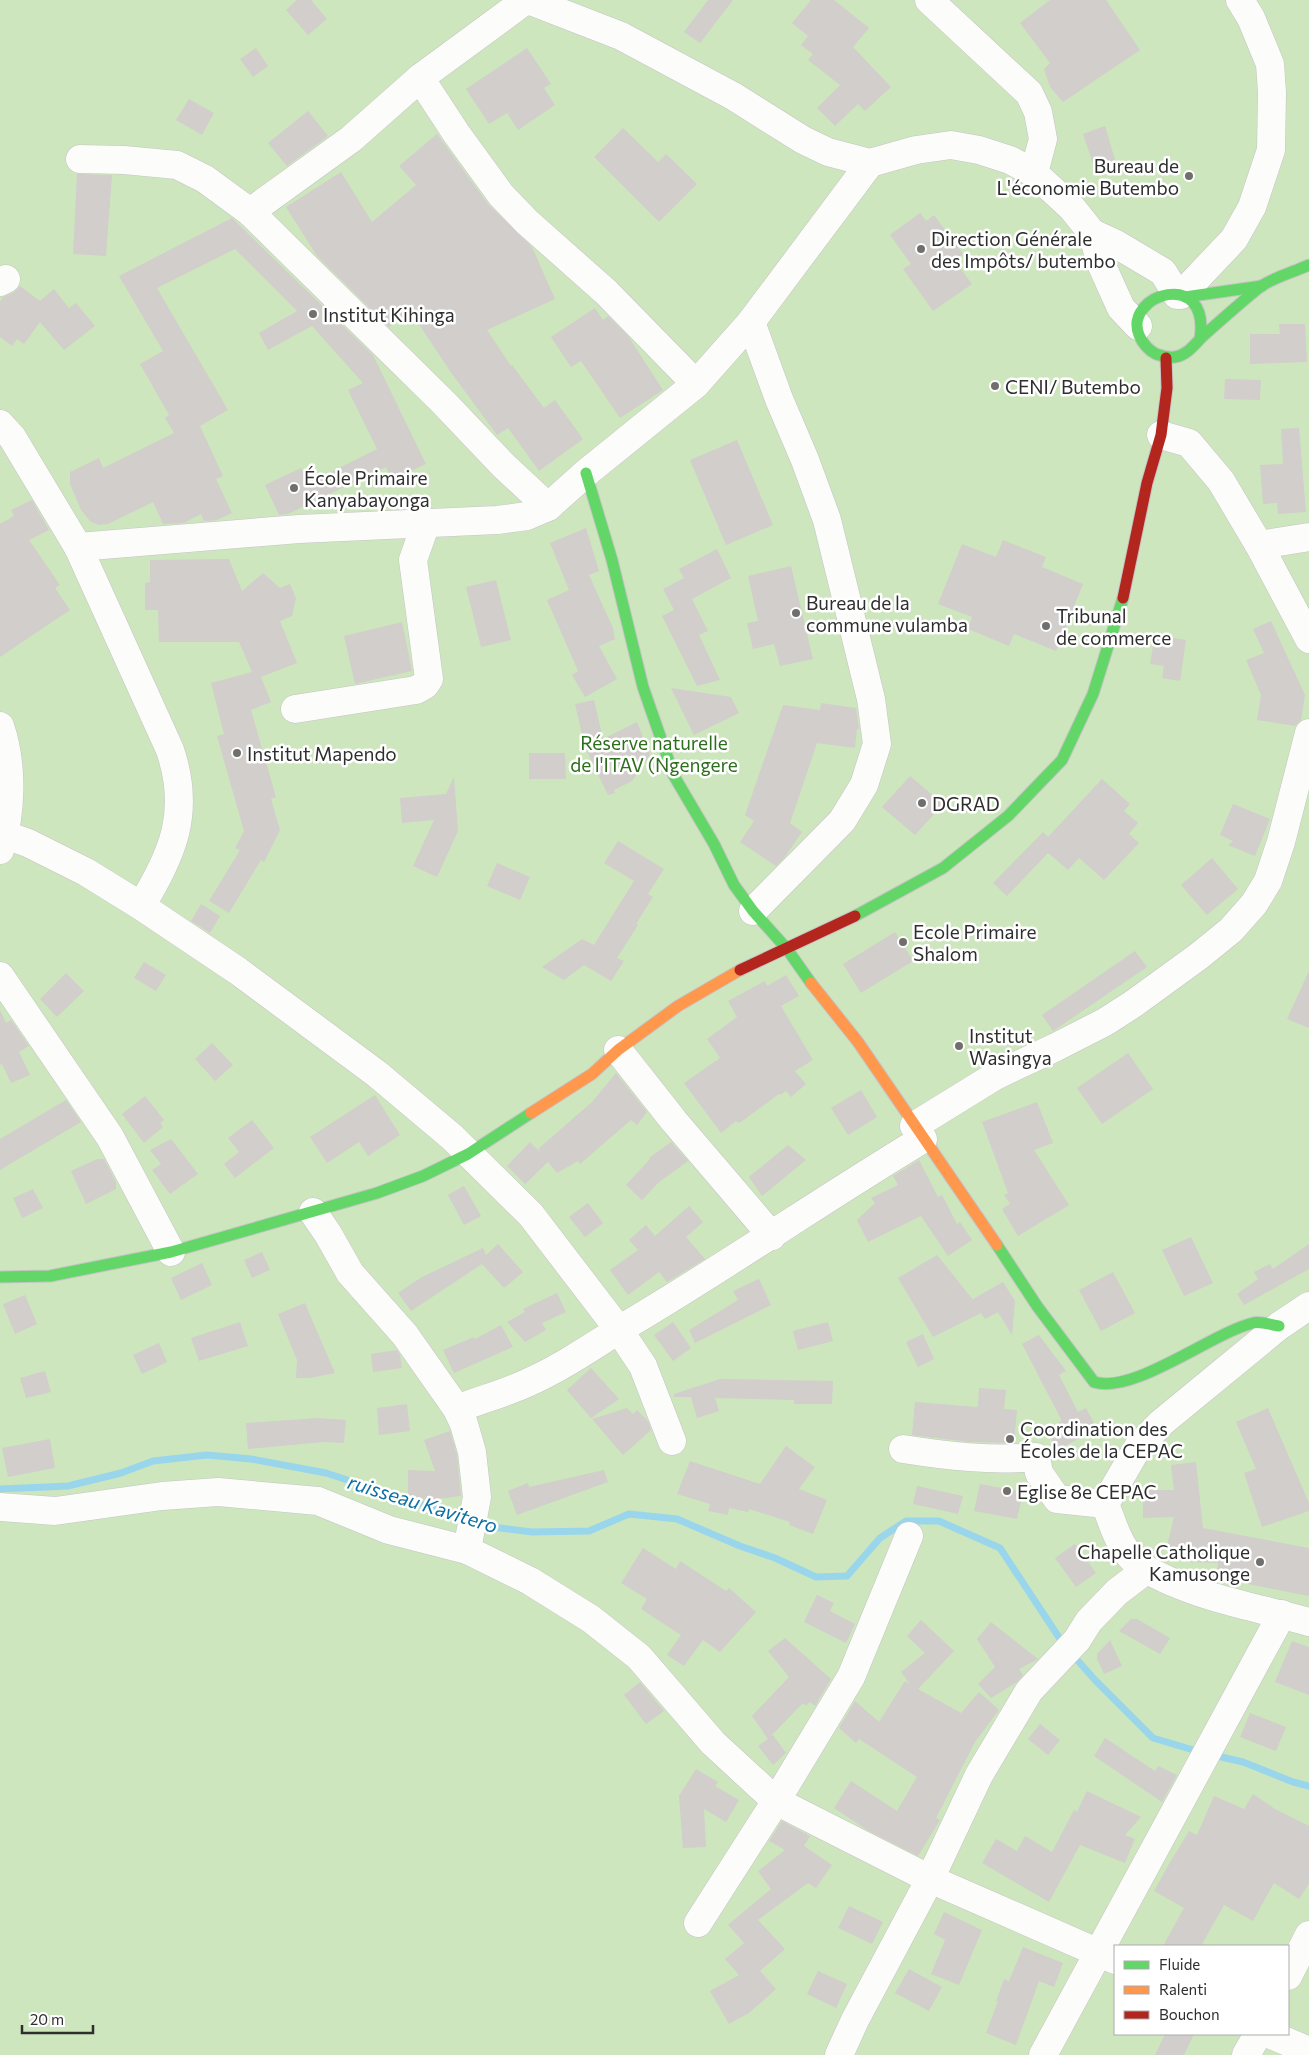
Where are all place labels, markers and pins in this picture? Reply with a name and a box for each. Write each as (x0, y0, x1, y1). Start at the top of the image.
place label: Bureau de L'économie Butembo (996, 154, 1179, 199)
marker: Bureau de L'économie Butembo (1183, 170, 1195, 182)
place label: Direction Générale des Impôts/ butembo (931, 227, 1116, 272)
marker: Direction Générale des Impôts/ butembo (915, 243, 927, 255)
place label: Institut Kihinga (323, 303, 455, 326)
marker: Institut Kihinga (307, 308, 319, 320)
place label: CENI/ Butembo (1005, 375, 1141, 398)
marker: CENI/ Butembo (989, 380, 1001, 392)
place label: École Primaire Kanyabayonga (304, 466, 430, 511)
marker: École Primaire Kanyabayonga (288, 482, 300, 494)
place label: Bureau de la commune vulamba (806, 591, 968, 636)
place label: Tribunal de commerce (1056, 604, 1171, 649)
marker: Bureau de la commune vulamba (790, 607, 802, 619)
marker: Tribunal de commerce (1040, 620, 1052, 632)
place label: Institut Mapendo (247, 742, 397, 765)
marker: Institut Mapendo (231, 747, 243, 759)
place label: DGRAD (932, 792, 1000, 815)
marker: DGRAD (916, 797, 928, 809)
place label: Ecole Primaire Shalom (913, 920, 1037, 965)
marker: Ecole Primaire Shalom (897, 936, 909, 948)
place label: Institut Wasingya (969, 1024, 1052, 1069)
marker: Institut Wasingya (953, 1040, 965, 1052)
place label: Coordination des Écoles de la CEPAC (1020, 1417, 1183, 1462)
marker: Coordination des Écoles de la CEPAC (1004, 1433, 1016, 1445)
place label: Eglise 8e CEPAC (1017, 1480, 1157, 1503)
marker: Eglise 8e CEPAC (1001, 1485, 1013, 1497)
place label: Chapelle Catholique Kamusonge (1077, 1540, 1250, 1585)
marker: Chapelle Catholique Kamusonge (1254, 1556, 1266, 1568)

